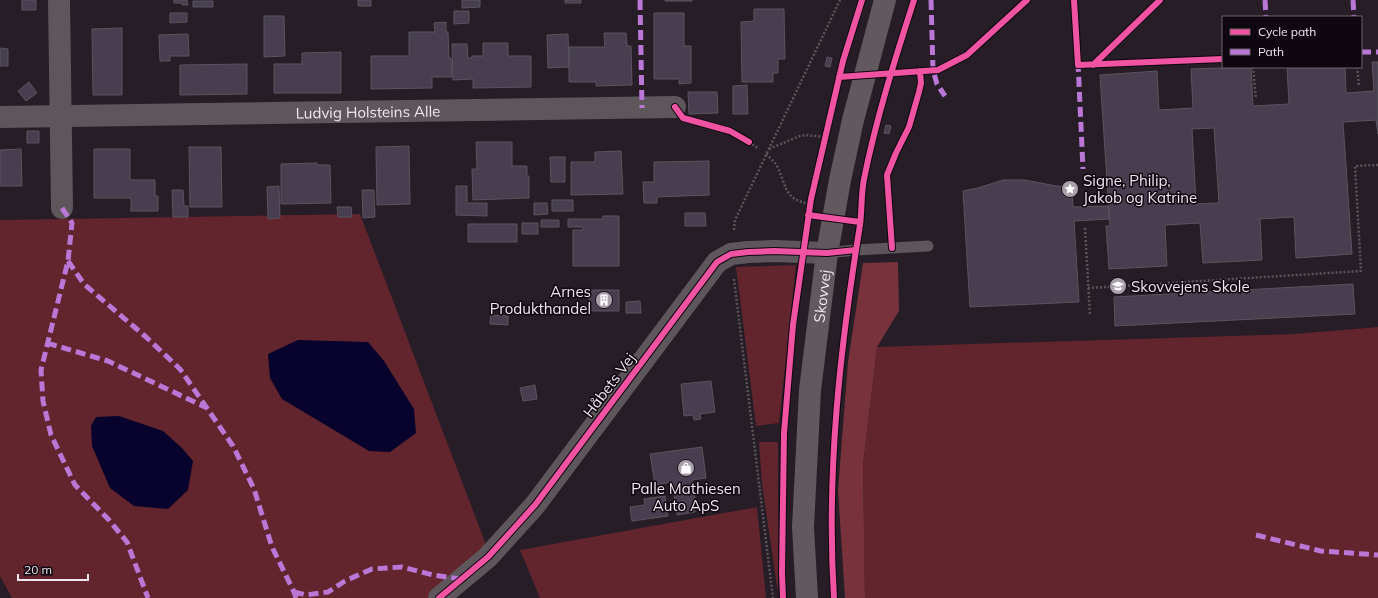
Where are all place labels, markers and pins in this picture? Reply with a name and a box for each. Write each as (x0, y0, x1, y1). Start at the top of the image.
place label: Signe, Philip, Jakob og Katrine (1083, 171, 1197, 207)
place icon: Signe, Philip, Jakob og Katrine (1060, 179, 1080, 199)
school or university icon: Skovvejens Skole (1108, 276, 1128, 296)
place label: Skovvejens Skole (1131, 277, 1250, 296)
place label: Arnes Produkthandel (490, 282, 591, 318)
building icon: Arnes Produkthandel (594, 290, 614, 310)
shop icon: Palle Mathiesen Auto ApS (676, 458, 696, 478)
place label: Palle Mathiesen Auto ApS (631, 479, 741, 515)

